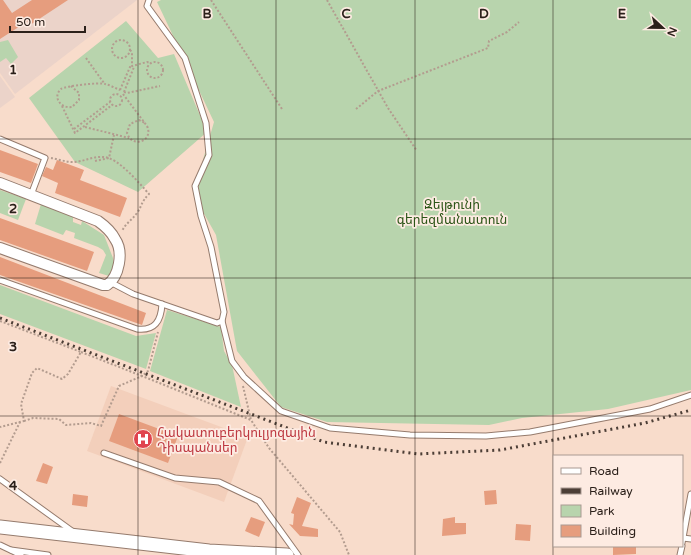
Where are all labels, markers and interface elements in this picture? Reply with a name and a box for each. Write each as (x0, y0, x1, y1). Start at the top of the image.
text: B (202, 6, 212, 22)
text: C (341, 6, 351, 22)
text: D (479, 6, 489, 22)
text: E (618, 6, 626, 22)
scale bar (10, 8, 85, 34)
north arrow (643, 8, 683, 48)
text: 50 m (16, 15, 45, 29)
text: N (664, 25, 679, 38)
text: 1 (9, 62, 17, 78)
park label: Զեյթունի գերեզմանատուն (397, 197, 507, 228)
text: 2 (9, 201, 17, 217)
text: 3 (9, 339, 17, 355)
place label: Հակատուբերկուլյոզային Դիսպանսեր (157, 425, 316, 456)
hospital icon: Հակատուբերկուլյոզային Դիսպանսեր (132, 428, 154, 450)
legend (553, 455, 683, 547)
text: Road (589, 464, 619, 478)
text: 4 (9, 478, 18, 494)
text: Railway (589, 484, 633, 498)
text: Park (589, 504, 615, 518)
text: Building (589, 524, 636, 538)

